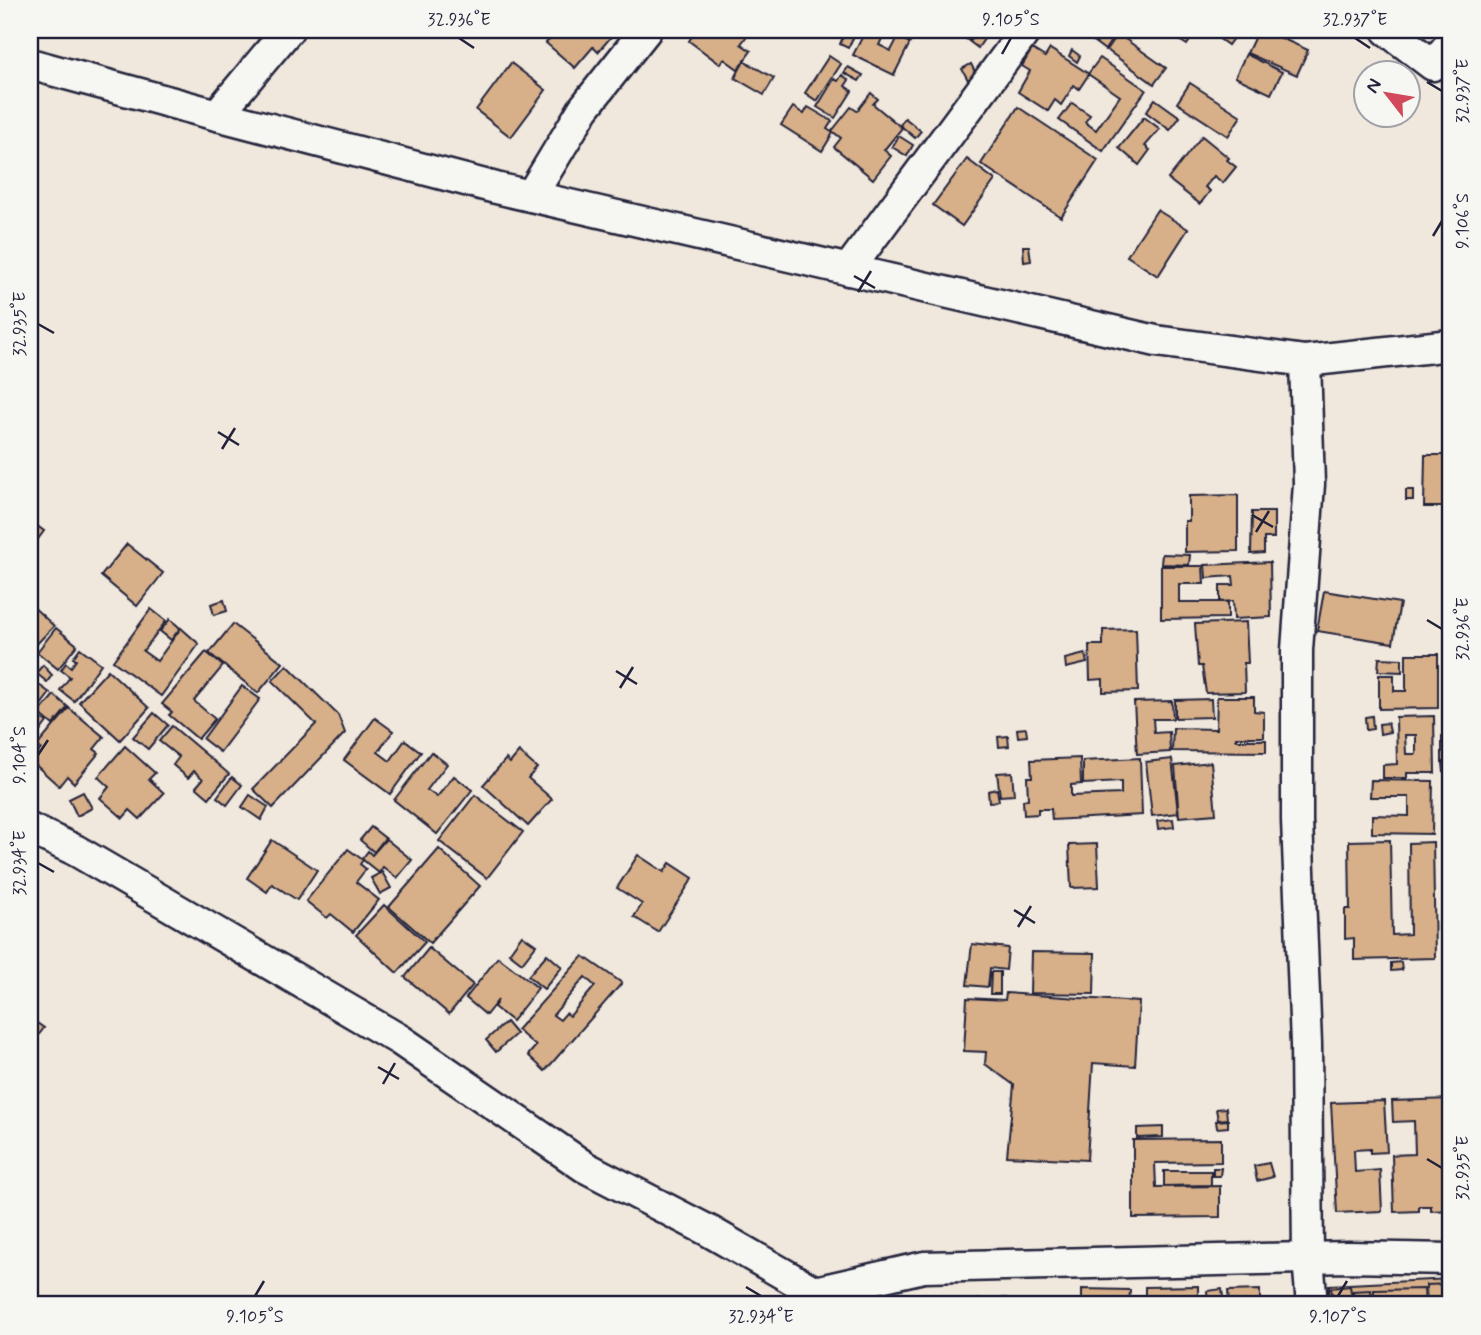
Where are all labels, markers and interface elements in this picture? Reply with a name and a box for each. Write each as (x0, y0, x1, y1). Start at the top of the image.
text: 32.936°E (427, 8, 491, 32)
text: 9.105°S (982, 8, 1040, 32)
text: 32.937°E (1323, 8, 1387, 32)
text: 32.937°E (1451, 59, 1475, 123)
north arrow (1352, 60, 1422, 130)
text: N (1360, 74, 1388, 98)
text: 9.106°S (1451, 193, 1475, 249)
text: 32.935°E (8, 292, 32, 356)
text: 32.936°E (1451, 597, 1475, 661)
text: 9.104°S (8, 726, 32, 784)
text: 32.934°E (8, 830, 32, 896)
text: 32.935°E (1451, 1136, 1475, 1200)
text: 9.105°S (226, 1305, 284, 1329)
text: 32.934°E (728, 1305, 794, 1329)
text: 9.107°S (1309, 1305, 1367, 1329)

